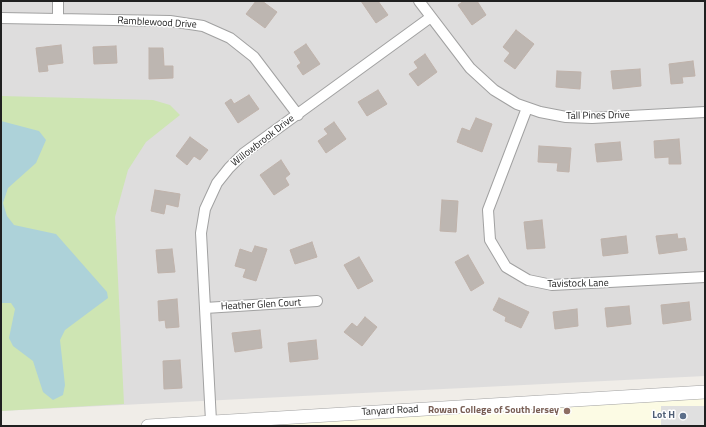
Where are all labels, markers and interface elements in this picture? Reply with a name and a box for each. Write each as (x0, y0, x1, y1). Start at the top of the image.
street label: Ramblewood Drive (117, 15, 197, 31)
street label: Tall Pines Drive (566, 109, 630, 123)
street label: Willowbrook Drive (229, 113, 297, 169)
street label: Tavistock Lane (547, 277, 609, 291)
street label: Heather Glen Court (221, 297, 301, 313)
street label: Tanyard Road (361, 404, 419, 418)
place label: Rowan College of South Jersey (428, 405, 559, 417)
marker: Rowan College of South Jersey (562, 406, 572, 416)
place label: Lot H (652, 410, 675, 422)
marker: Lot H (678, 411, 688, 421)

